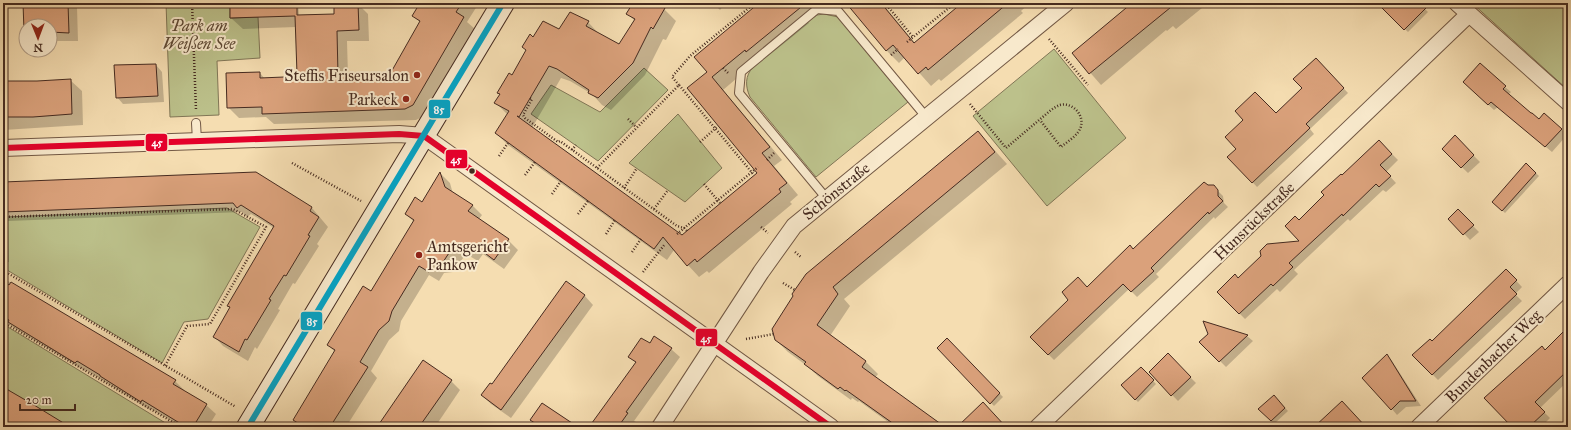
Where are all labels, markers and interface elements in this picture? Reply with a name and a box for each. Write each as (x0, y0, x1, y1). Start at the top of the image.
park label: Park am Weißen See (163, 16, 236, 53)
north arrow (18, 18, 58, 58)
text: N (33, 41, 43, 54)
place label: Steffis Friseursalon (284, 66, 409, 85)
marker: Steffis Friseursalon (412, 70, 422, 80)
place label: Parkeck (348, 90, 399, 109)
marker: Parkeck (401, 94, 411, 104)
line badge: 85 (428, 99, 451, 119)
text: 85 (434, 103, 445, 116)
line badge: 45 (145, 133, 168, 152)
text: 45 (151, 136, 164, 150)
line badge: 45 (445, 149, 468, 169)
text: 45 (450, 153, 463, 167)
street label: Schönstraße (799, 158, 874, 224)
unlabelled marker (467, 166, 477, 176)
street label: Hunsrückstraße (1210, 178, 1298, 264)
place label: Amtsgericht Pankow (426, 237, 509, 274)
marker: Amtsgericht Pankow (414, 250, 424, 260)
street label: Bundenbacher Weg (1441, 305, 1546, 407)
line badge: 85 (300, 311, 323, 331)
text: 85 (307, 315, 318, 328)
line badge: 45 (695, 328, 718, 347)
text: 45 (700, 332, 713, 346)
scale bar (20, 386, 75, 412)
text: 20 m (26, 393, 52, 407)

